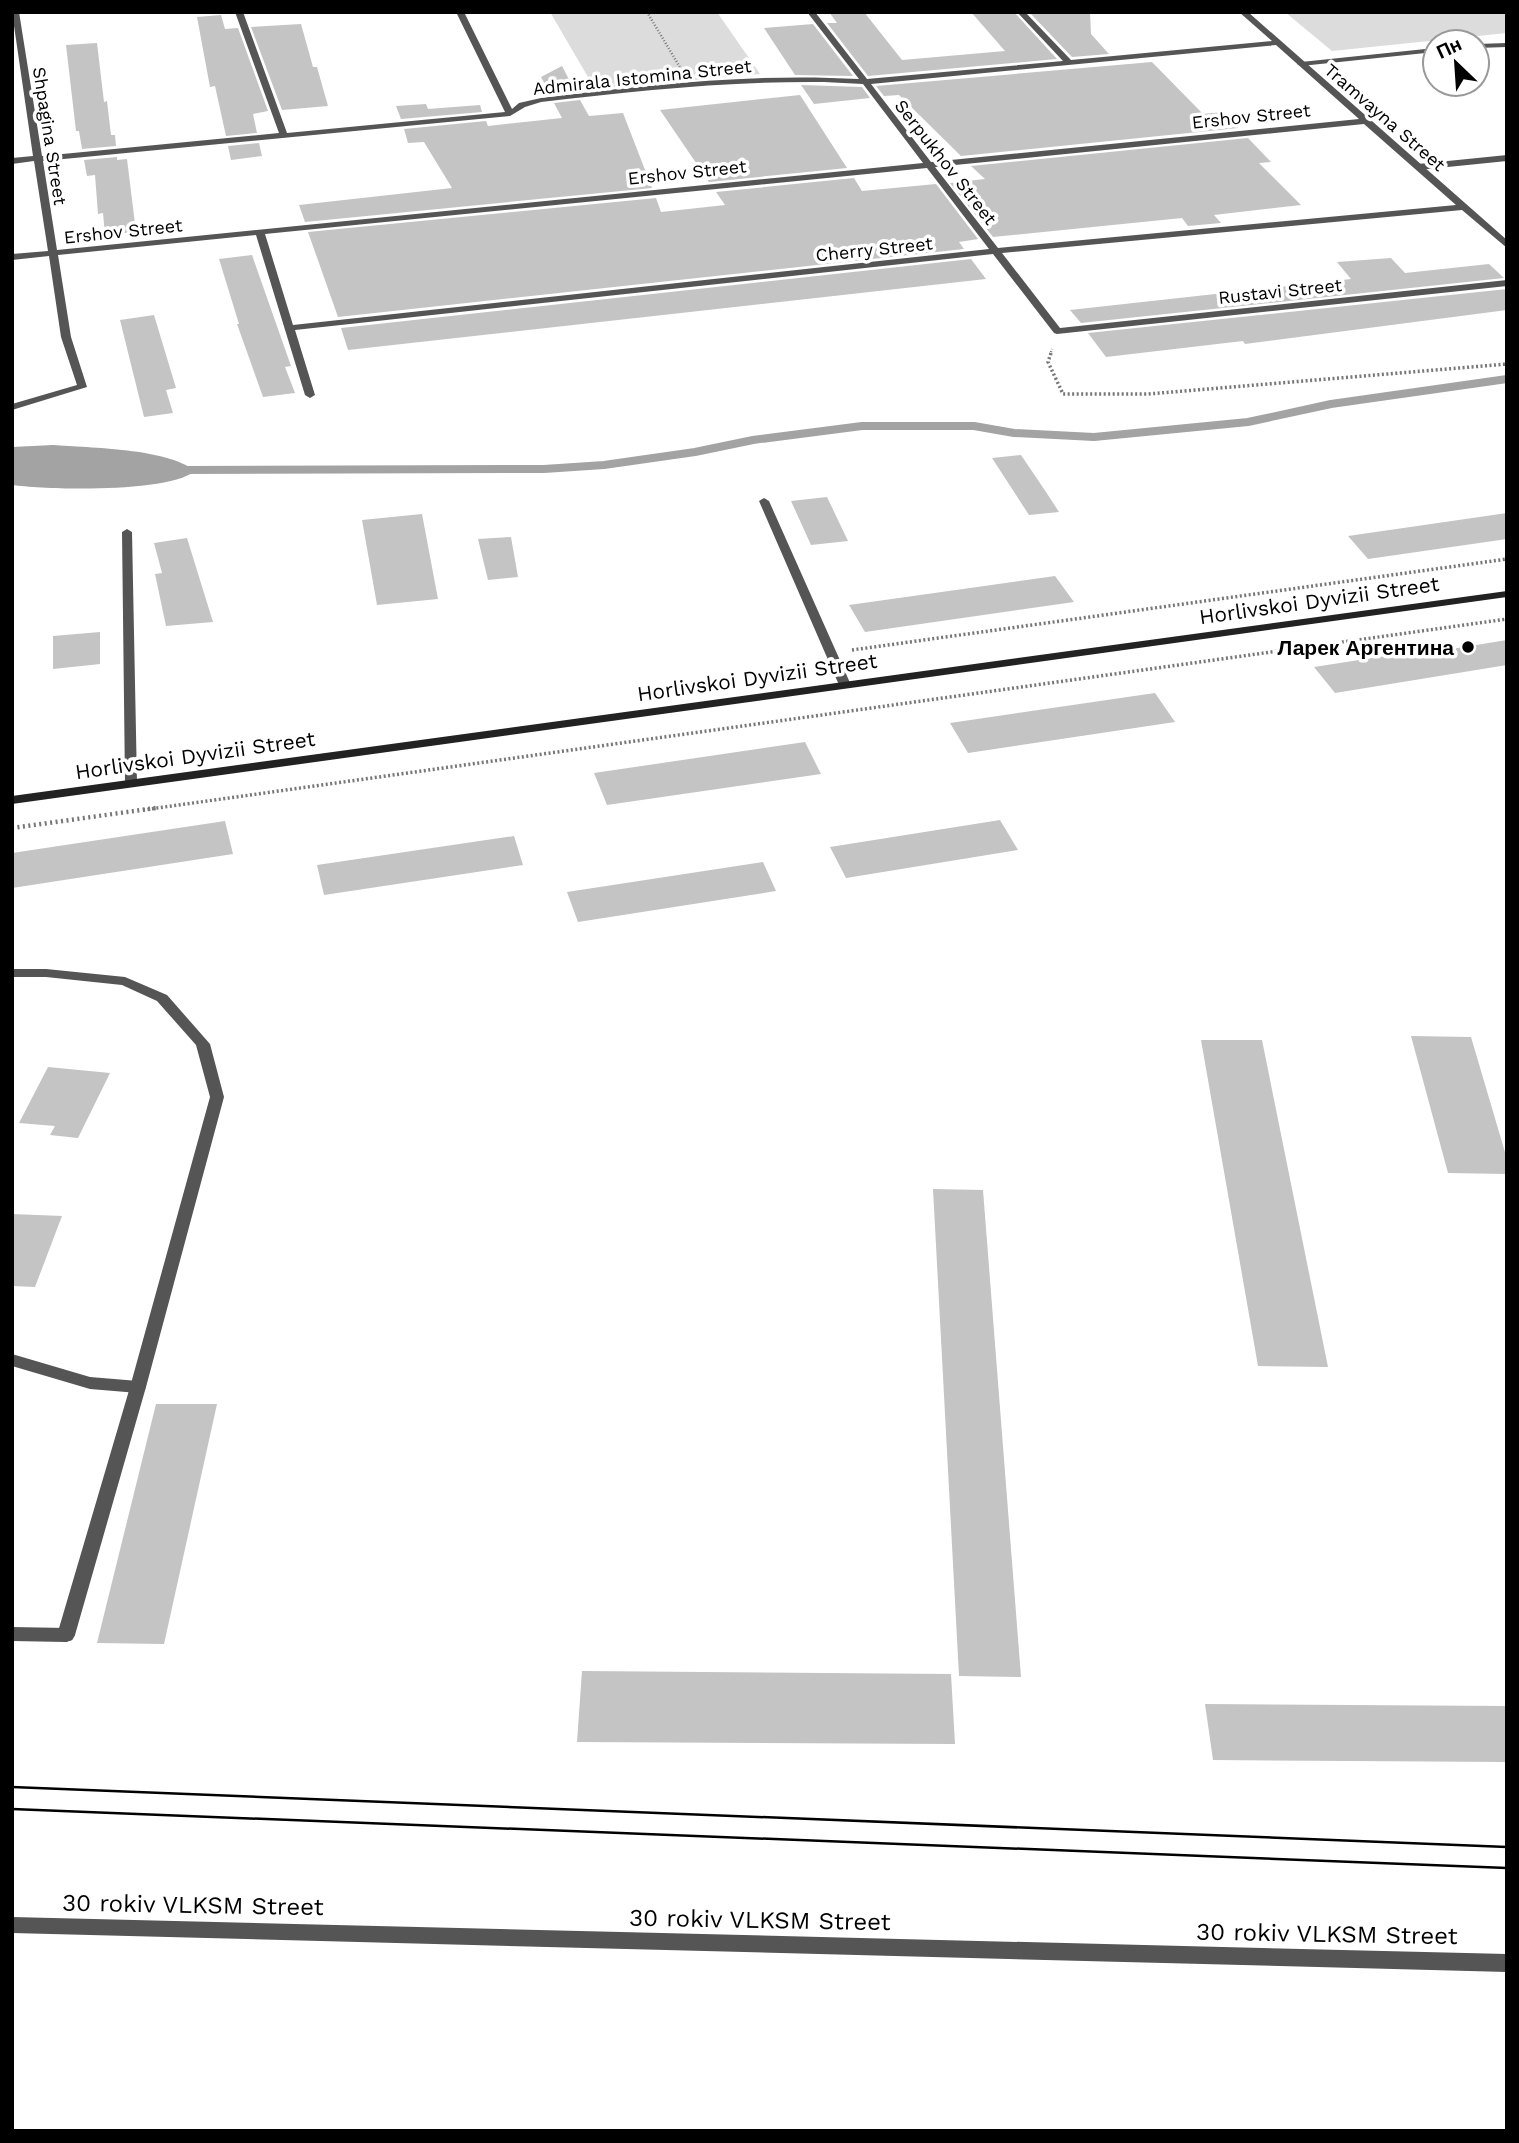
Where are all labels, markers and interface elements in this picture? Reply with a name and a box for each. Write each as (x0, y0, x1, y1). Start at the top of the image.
north arrow (1421, 28, 1491, 98)
text: Пн (1433, 32, 1465, 64)
street label: Admirala Istomina Street (532, 55, 753, 99)
street label: Tramvayna Street (1320, 59, 1450, 175)
street label: Shpagina Street (29, 65, 71, 207)
street label: Serpukhov Street (891, 95, 1002, 229)
street label: Ershov Street (1191, 99, 1312, 133)
street label: Ershov Street (627, 155, 748, 189)
street label: Ershov Street (63, 214, 184, 248)
street label: Cherry Street (814, 232, 934, 266)
street label: Rustavi Street (1217, 274, 1343, 308)
street label: Horlivskoi Dyvizii Street (1197, 571, 1441, 629)
place label: Ларек Аргентина (1277, 635, 1454, 660)
marker: Ларек Аргентина (1460, 639, 1476, 655)
street label: Horlivskoi Dyvizii Street (635, 648, 879, 706)
street label: Horlivskoi Dyvizii Street (73, 726, 317, 784)
street label: 30 rokiv VLKSM Street (62, 1889, 324, 1921)
street label: 30 rokiv VLKSM Street (629, 1904, 891, 1936)
street label: 30 rokiv VLKSM Street (1196, 1918, 1458, 1950)

